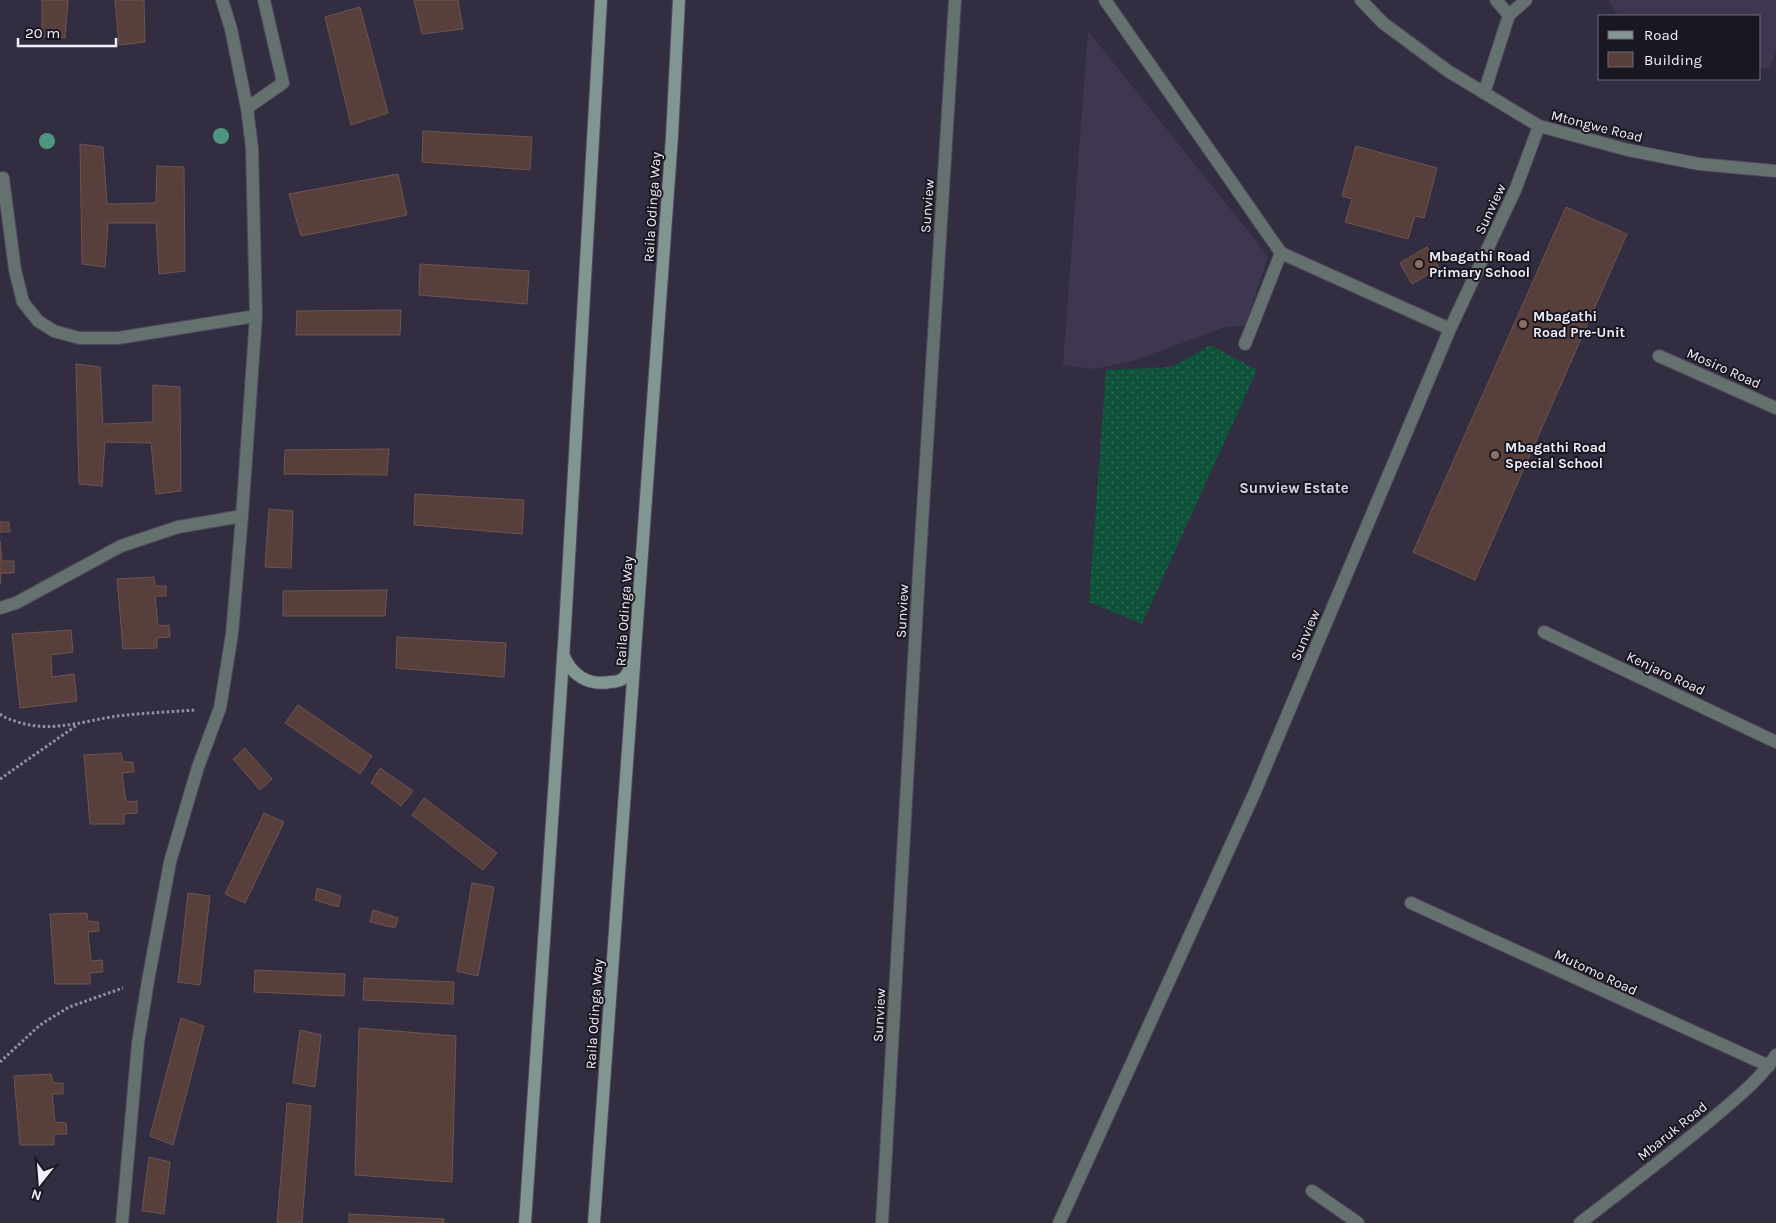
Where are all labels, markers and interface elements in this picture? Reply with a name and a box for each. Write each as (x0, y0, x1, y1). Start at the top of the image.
scale bar (18, 15, 115, 47)
legend (1598, 15, 1761, 80)
text: 20 m (25, 24, 60, 42)
text: Road (1644, 26, 1679, 44)
text: Building (1644, 51, 1702, 69)
street label: Mtongwe Road (1549, 107, 1645, 146)
street label: Raila Odinga Way (640, 151, 665, 263)
street label: Sunview (917, 179, 938, 234)
street label: Sunview (1471, 181, 1510, 237)
place label: Mbagathi Road Primary School (1429, 248, 1530, 281)
marker: Mbagathi Road Primary School (1413, 258, 1425, 270)
place label: Mbagathi Road Pre-Unit (1533, 308, 1626, 341)
marker: Mbagathi Road Pre-Unit (1517, 318, 1529, 330)
street label: Mosiro Road (1684, 345, 1763, 392)
place label: Mbagathi Road Special School (1505, 439, 1606, 472)
marker: Mbagathi Road Special School (1489, 449, 1501, 461)
district label: Sunview Estate (1239, 479, 1349, 497)
street label: Raila Odinga Way (612, 555, 637, 667)
street label: Sunview (893, 584, 912, 638)
street label: Sunview (1287, 607, 1324, 663)
street label: Kenjaro Road (1624, 648, 1708, 699)
street label: Mutomo Road (1552, 946, 1640, 999)
street label: Raila Odinga Way (582, 958, 607, 1070)
street label: Sunview (870, 988, 889, 1042)
street label: Mbaruk Road (1634, 1098, 1711, 1165)
north arrow (15, 1158, 65, 1208)
text: N (29, 1185, 44, 1205)

